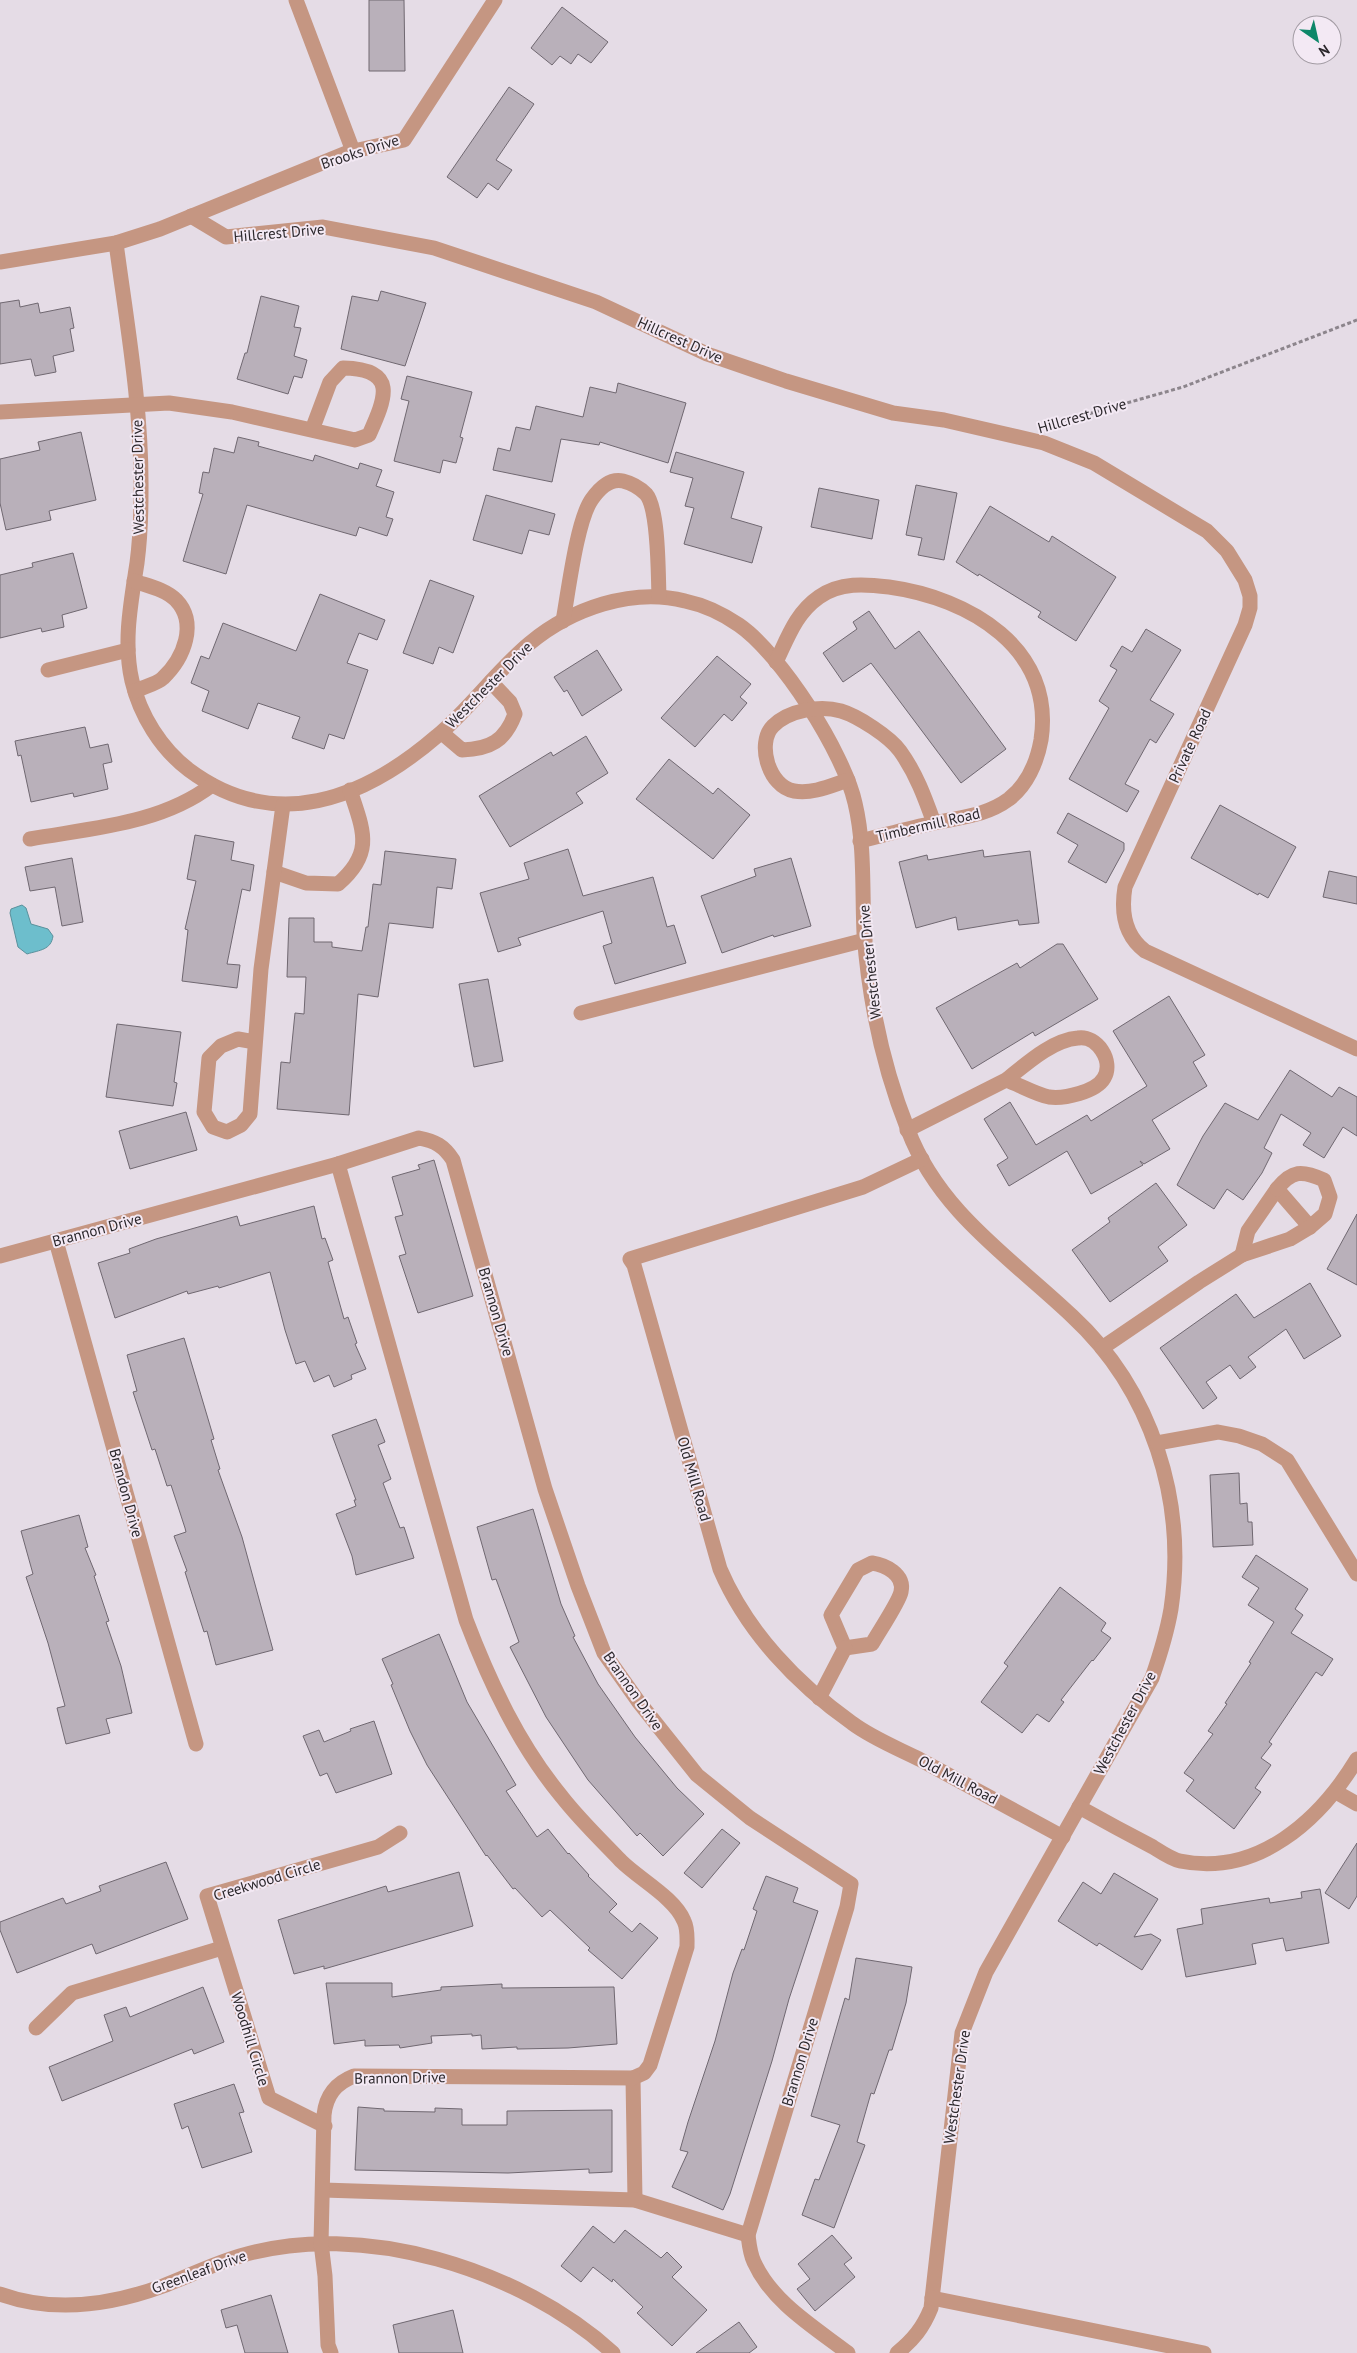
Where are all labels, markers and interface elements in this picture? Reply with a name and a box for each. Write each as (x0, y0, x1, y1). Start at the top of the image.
north arrow (1292, 15, 1342, 65)
text: N (1315, 41, 1333, 61)
street label: Brooks Drive (318, 130, 401, 173)
street label: Hillcrest Drive (233, 219, 325, 246)
street label: Hillcrest Drive (635, 312, 726, 367)
street label: Hillcrest Drive (1035, 394, 1128, 437)
street label: Westchester Drive (127, 419, 148, 535)
street label: Westchester Drive (441, 637, 536, 732)
street label: Private Road (1164, 706, 1215, 786)
street label: Timbermill Road (874, 803, 982, 846)
street label: Westchester Drive (854, 904, 885, 1020)
street label: Brannon Drive (50, 1208, 144, 1251)
street label: Brannon Drive (475, 1265, 518, 1358)
street label: Old Mill Road (673, 1434, 716, 1523)
street label: Brandon Drive (105, 1446, 147, 1539)
street label: Brannon Drive (599, 1648, 667, 1734)
street label: Westchester Drive (1089, 1668, 1160, 1778)
street label: Old Mill Road (915, 1751, 1001, 1808)
street label: Creekwood Circle (211, 1854, 323, 1905)
street label: Woodhill Circle (227, 1990, 274, 2088)
street label: Brannon Drive (777, 2015, 822, 2108)
street label: Westchester Drive (939, 2029, 974, 2145)
street label: Brannon Drive (354, 2067, 446, 2088)
street label: Greenleaf Drive (149, 2246, 249, 2297)

